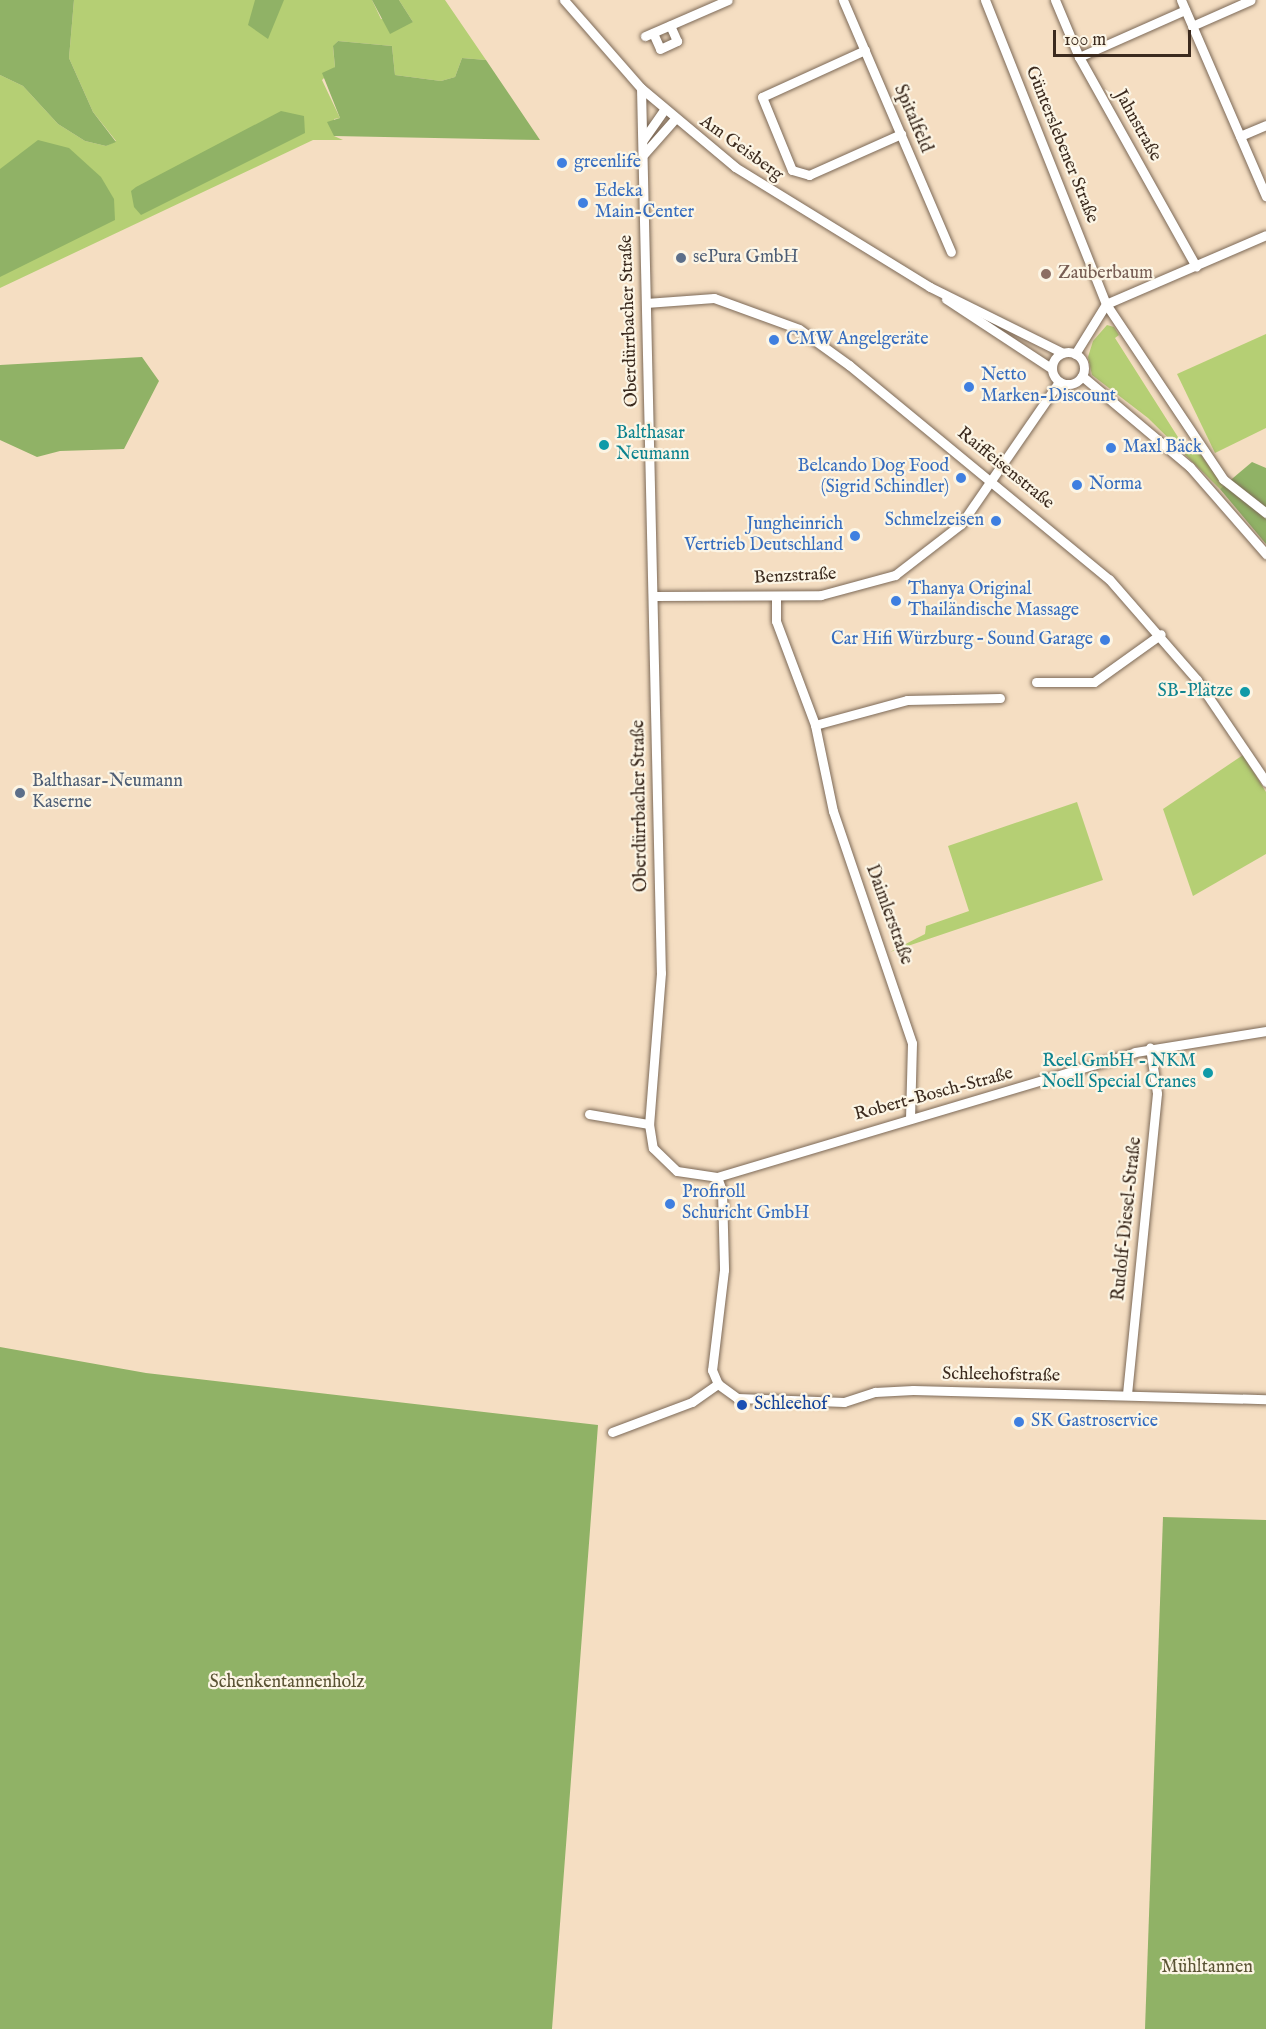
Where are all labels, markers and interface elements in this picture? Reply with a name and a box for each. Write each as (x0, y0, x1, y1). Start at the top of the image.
scale bar (1056, 18, 1194, 56)
text: 100 m (1064, 29, 1106, 52)
street label: Günterslebener Straße (1020, 63, 1102, 227)
street label: Spitalfeld (888, 82, 936, 156)
street label: Jahnstraße (1109, 87, 1165, 165)
street label: Am Geisberg (695, 111, 787, 187)
place label: greenlife (574, 152, 641, 174)
marker: greenlife (555, 156, 569, 170)
place label: Edeka Main-Center (595, 182, 694, 224)
marker: Edeka Main-Center (576, 196, 590, 210)
street label: Oberdürrbacher Straße (616, 234, 644, 408)
place label: sePura GmbH (693, 247, 799, 269)
marker: sePura GmbH (674, 251, 688, 265)
place label: Zauberbaum (1058, 263, 1153, 285)
marker: Zauberbaum (1039, 267, 1053, 281)
place label: CMW Angelgeräte (786, 329, 928, 351)
marker: CMW Angelgeräte (767, 333, 781, 347)
place label: Netto Marken-Discount (981, 366, 1116, 409)
marker: Netto Marken-Discount (962, 380, 976, 394)
street label: Raiffeisenstraße (952, 423, 1058, 515)
place label: Balthasar Neumann (616, 424, 690, 466)
place label: Maxl Bäck (1123, 437, 1202, 459)
marker: Balthasar Neumann (597, 438, 611, 452)
marker: Maxl Bäck (1104, 441, 1118, 455)
place label: Belcando Dog Food (Sigrid Schindler) (798, 457, 949, 500)
marker: Belcando Dog Food (Sigrid Schindler) (954, 471, 968, 485)
place label: Norma (1089, 474, 1142, 496)
marker: Norma (1070, 478, 1084, 492)
place label: Schmelzeisen (885, 510, 984, 532)
marker: Schmelzeisen (989, 514, 1003, 528)
place label: Jungheinrich Vertrieb Deutschland (684, 515, 843, 558)
marker: Jungheinrich Vertrieb Deutschland (848, 529, 862, 543)
street label: Benzstraße (753, 564, 837, 590)
place label: Thanya Original Thailändische Massage (908, 580, 1079, 622)
marker: Thanya Original Thailändische Massage (889, 594, 903, 608)
place label: Car Hifi Würzburg – Sound Garage (831, 629, 1093, 651)
marker: Car Hifi Würzburg – Sound Garage (1098, 633, 1112, 647)
place label: SB-Plätze (1158, 681, 1233, 703)
marker: SB-Plätze (1238, 685, 1252, 699)
street label: Oberdürrbacher Straße (629, 720, 653, 892)
place label: Balthasar-Neumann Kaserne (32, 772, 183, 814)
marker: Balthasar-Neumann Kaserne (13, 786, 27, 800)
street label: Daimlerstraße (860, 862, 916, 968)
place label: Reel GmbH - NKM Noell Special Cranes (1041, 1052, 1196, 1094)
street label: Robert-Bosch-Straße (852, 1063, 1016, 1127)
marker: Reel GmbH - NKM Noell Special Cranes (1201, 1066, 1215, 1080)
street label: Rudolf-Diesel-Straße (1109, 1136, 1147, 1302)
place label: Profiroll Schuricht GmbH (682, 1183, 809, 1226)
marker: Profiroll Schuricht GmbH (663, 1197, 677, 1211)
street label: Schleehofstraße (942, 1364, 1060, 1388)
place label: Schleehof (754, 1394, 828, 1416)
marker: Schleehof (735, 1398, 749, 1412)
place label: SK Gastroservice (1031, 1411, 1158, 1433)
marker: SK Gastroservice (1012, 1415, 1026, 1429)
park label: Schenkentannenholz (209, 1672, 365, 1694)
park label: Mühltannen (1161, 1957, 1253, 1979)

